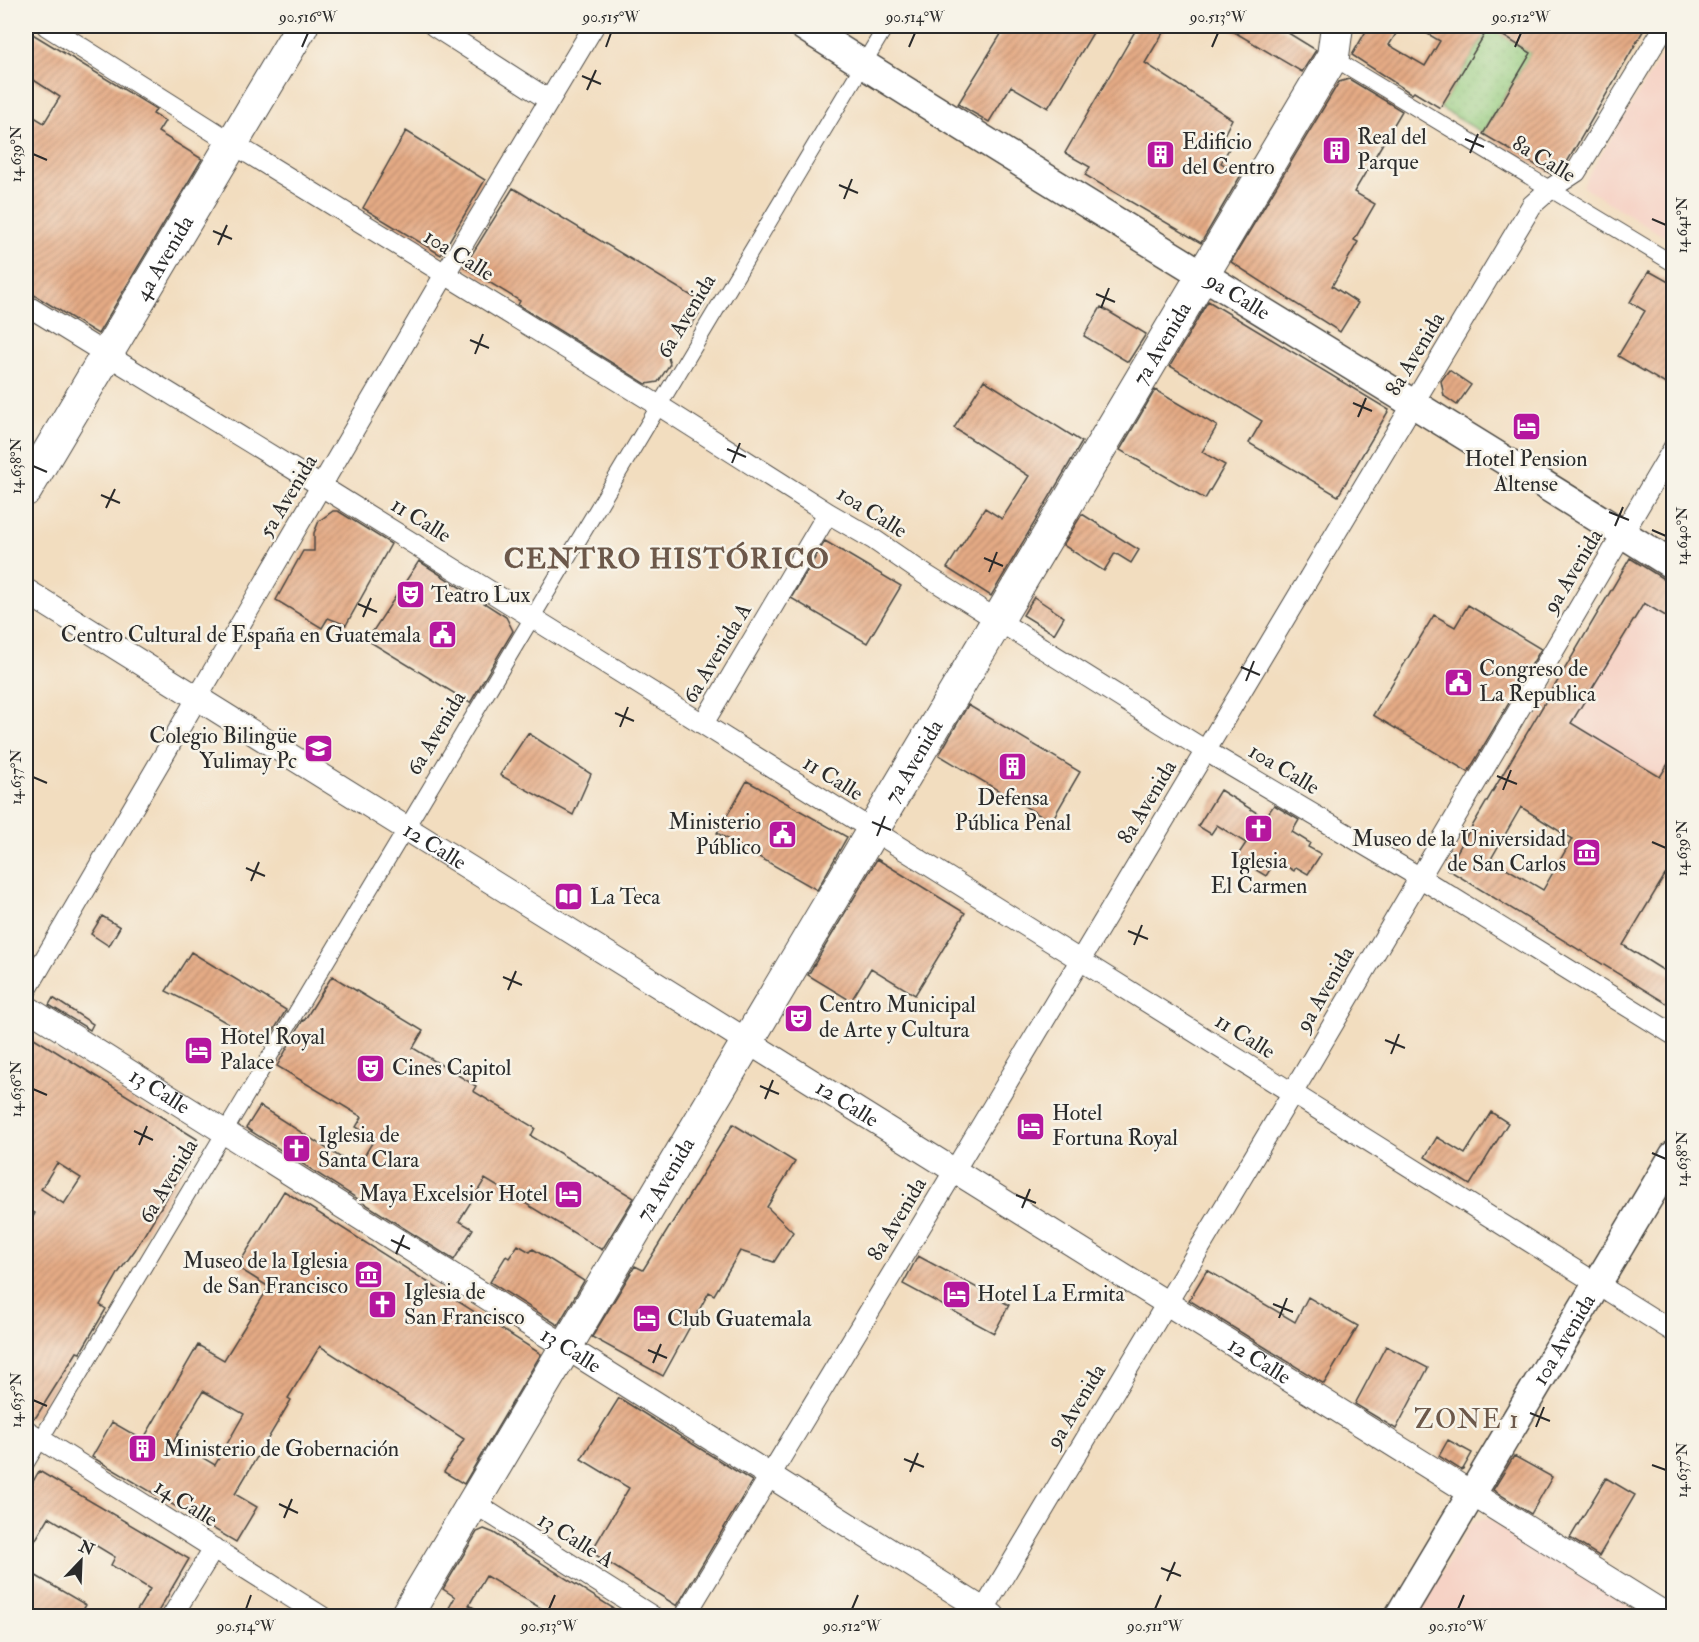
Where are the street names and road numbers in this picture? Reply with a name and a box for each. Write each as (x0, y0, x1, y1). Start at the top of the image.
street label: 8a Calle (1507, 129, 1581, 189)
street label: 4a Avenida (128, 209, 201, 306)
street label: 10a Calle (418, 222, 500, 288)
street label: 9a Calle (1199, 265, 1275, 327)
street label: 6a Avenida (650, 268, 723, 363)
street label: 7a Avenida (1126, 296, 1198, 391)
street label: 8a Avenida (1379, 306, 1451, 401)
street label: 5a Avenida (252, 448, 324, 543)
street label: 10a Calle (831, 479, 913, 545)
street label: 11 Calle (386, 491, 456, 549)
street label: 9a Avenida (1536, 523, 1610, 620)
street label: 6a Avenida A (676, 598, 758, 708)
street label: 6a Avenida (400, 685, 473, 780)
street label: 7a Avenida (878, 714, 950, 808)
street label: 10a Calle (1243, 737, 1325, 801)
street label: 11 Calle (798, 749, 868, 807)
street label: 8a Avenida (1111, 754, 1183, 849)
street label: 12 Calle (398, 816, 472, 876)
street label: 9a Avenida (1288, 941, 1361, 1038)
street label: 11 Calle (1210, 1007, 1280, 1065)
street label: 13 Calle (124, 1062, 195, 1121)
street label: 12 Calle (810, 1073, 884, 1134)
street label: 7a Avenida (630, 1131, 702, 1226)
street label: 6a Avenida (132, 1133, 205, 1228)
street label: 8a Avenida (861, 1171, 933, 1266)
street label: 10a Avenida (1526, 1288, 1603, 1390)
street label: 13 Calle (535, 1321, 607, 1380)
street label: 12 Calle (1223, 1331, 1296, 1391)
street label: 9a Avenida (1039, 1358, 1113, 1455)
street label: 14 Calle (149, 1473, 223, 1533)
street label: 13 Calle A (533, 1506, 619, 1574)

